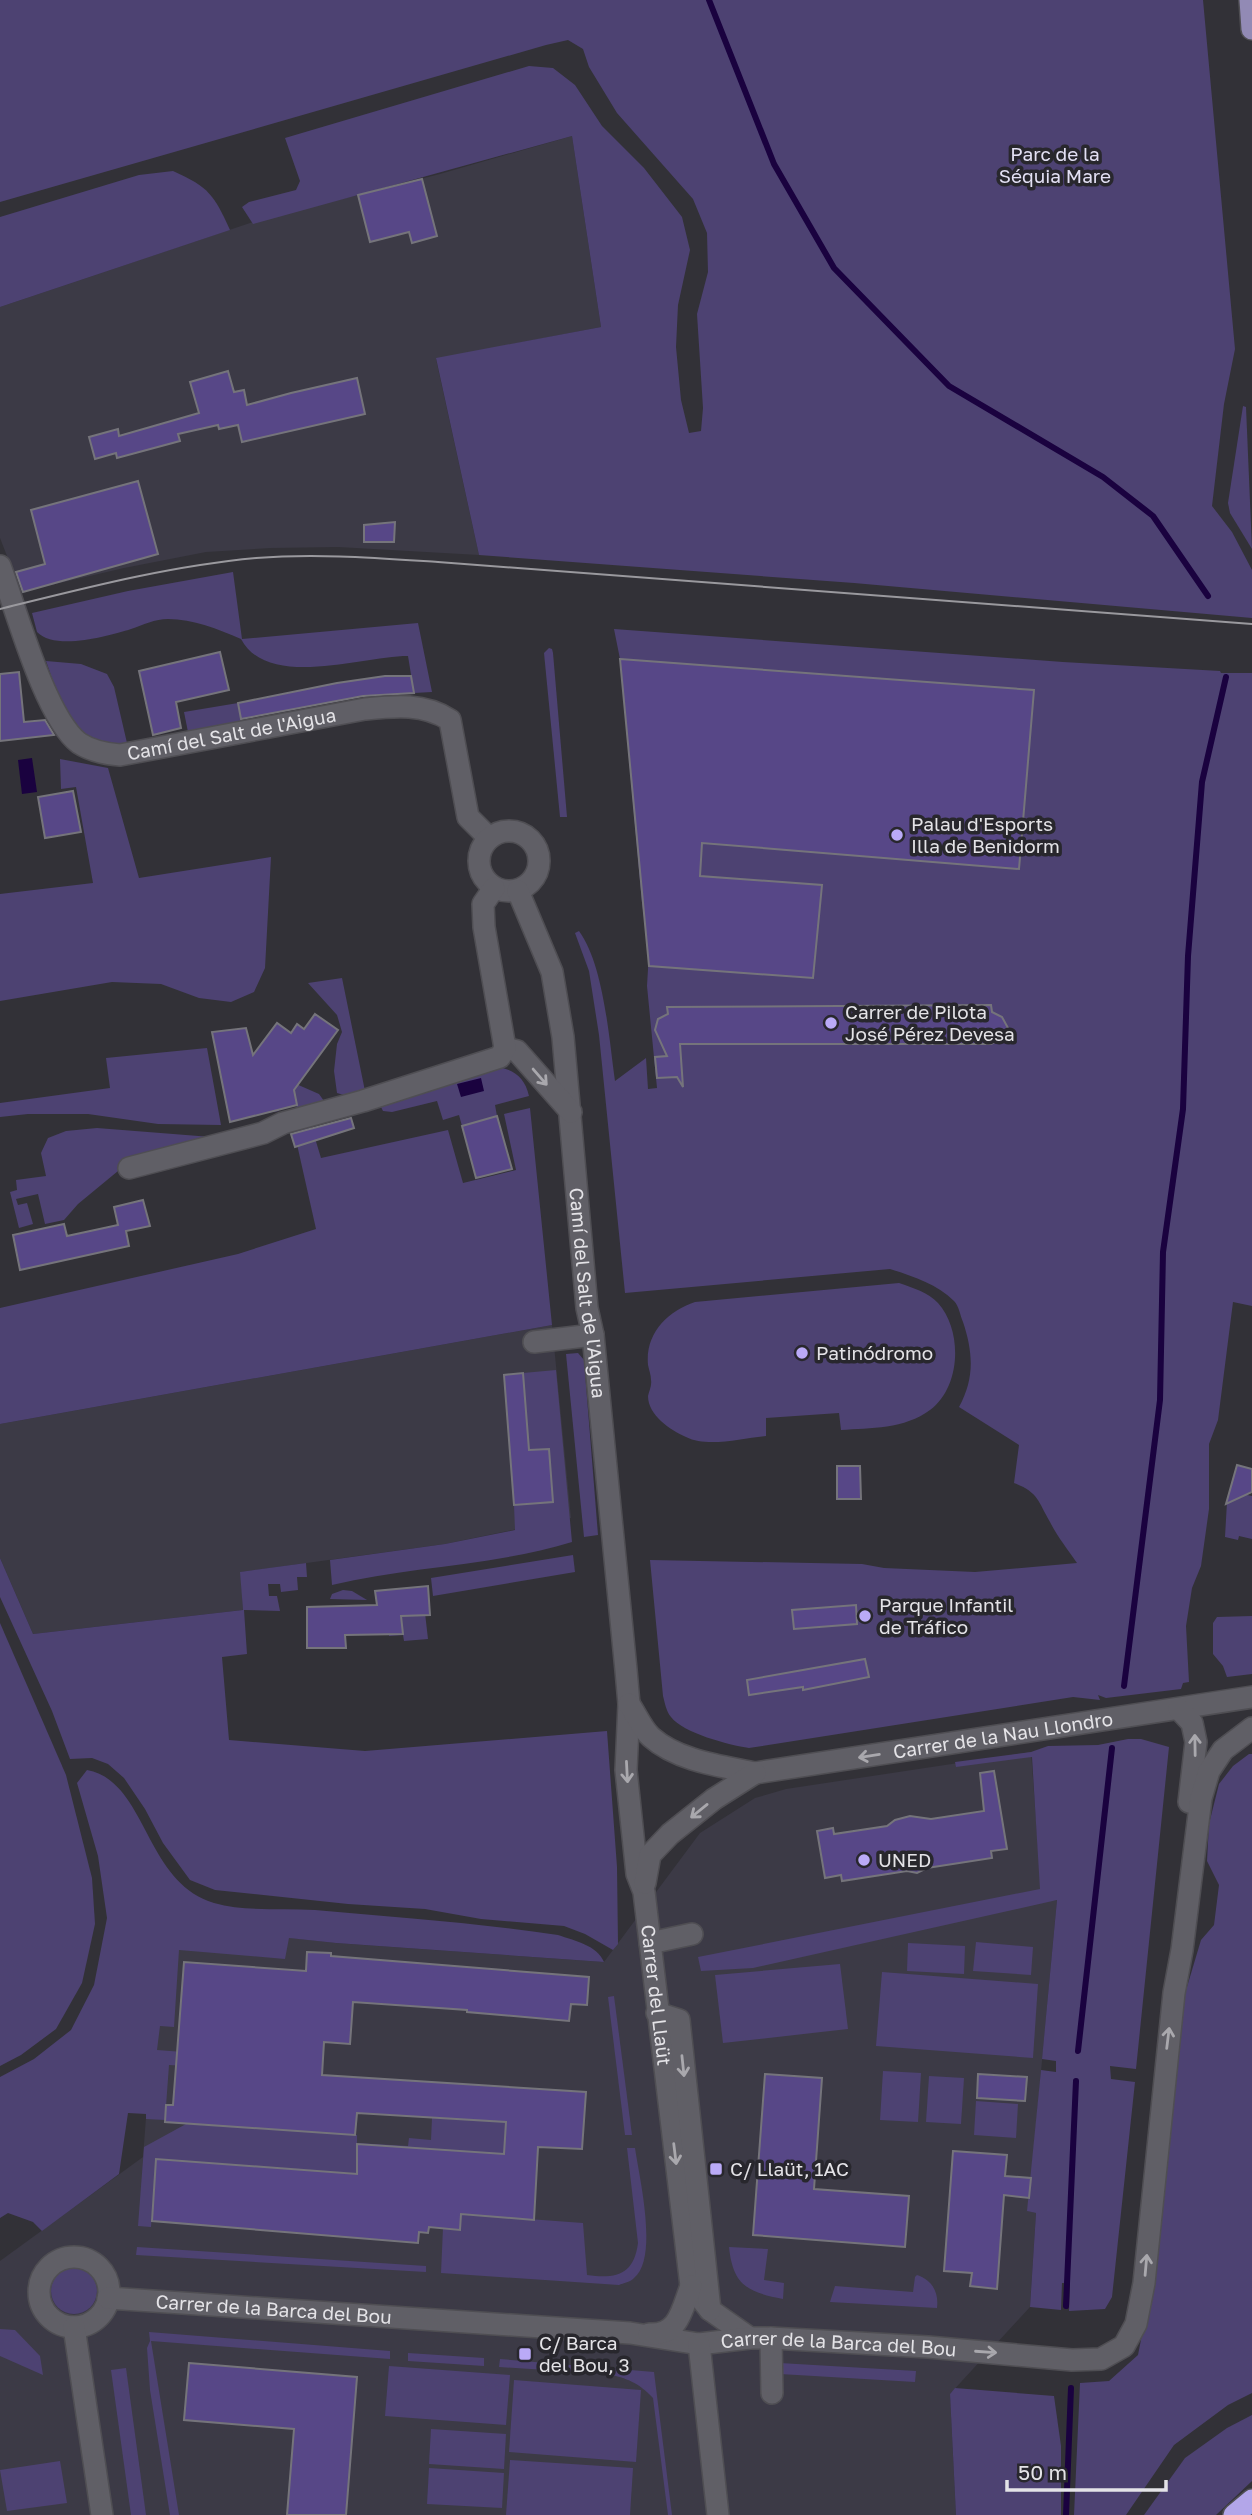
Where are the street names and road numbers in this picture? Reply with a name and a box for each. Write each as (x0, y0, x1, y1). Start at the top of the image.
street label: Camí del Salt de l'Aigua (125, 703, 338, 764)
street label: Camí del Salt de l'Aigua (565, 1186, 611, 1399)
street label: Carrer de la Nau Llondro (891, 1706, 1114, 1763)
street label: Carrer del Llaüt (637, 1923, 677, 2067)
street label: Carrer de la Barca del Bou (155, 2289, 392, 2328)
street label: Carrer de la Barca del Bou (719, 2326, 958, 2361)

